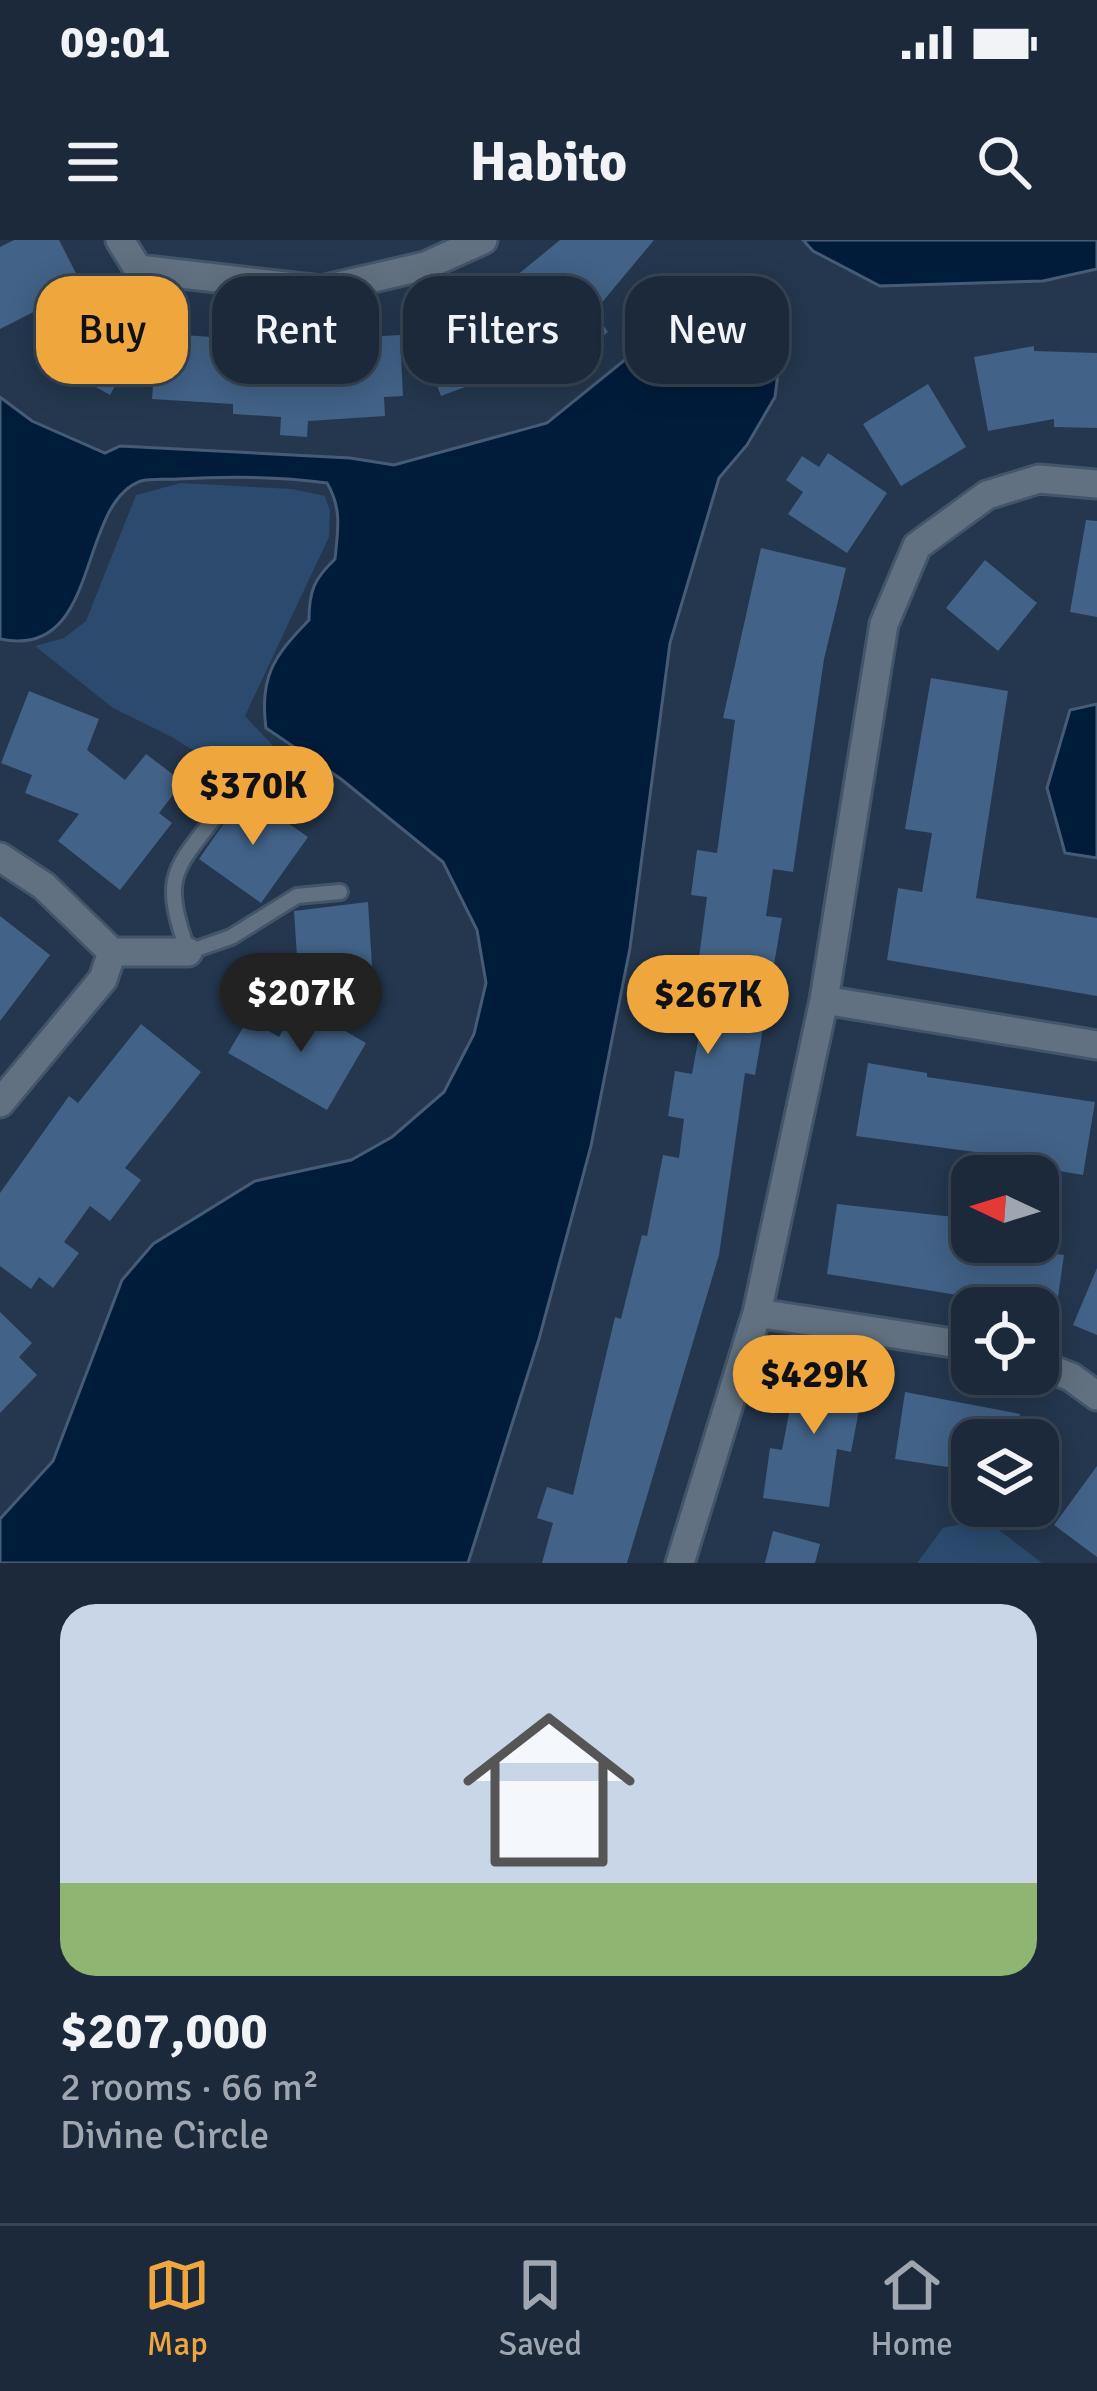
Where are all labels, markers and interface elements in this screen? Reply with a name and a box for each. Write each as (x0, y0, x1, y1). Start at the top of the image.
text: 09:01 (60, 15, 170, 70)
icon: menu (60, 129, 126, 195)
text: Habito (470, 129, 627, 196)
icon: search (971, 129, 1037, 195)
chip: Buy (36, 276, 188, 384)
chip: Rent (212, 276, 379, 384)
chip: Filters (403, 276, 601, 384)
chip: New (625, 276, 789, 384)
pin: $370K (169, 746, 337, 848)
text: $370K (199, 761, 307, 809)
pin: $207K (217, 953, 385, 1055)
pin: $267K (624, 955, 792, 1057)
text: $207K (247, 968, 355, 1016)
text: $267K (654, 970, 762, 1018)
north arrow (951, 1155, 1059, 1263)
map controls (951, 1155, 1059, 1527)
button: locate (951, 1287, 1059, 1395)
pin: $429K (730, 1335, 898, 1437)
text: $429K (760, 1350, 868, 1398)
button: layers (951, 1419, 1059, 1527)
icon: home (441, 1682, 657, 1898)
text: $207,000 (60, 2000, 268, 2063)
text: 2 rooms · 66 m² (60, 2063, 319, 2111)
text: Divine Circle (60, 2111, 269, 2159)
tab: Map (144, 2252, 210, 2365)
tab: Saved (499, 2252, 582, 2365)
tab: Home (870, 2252, 953, 2365)

